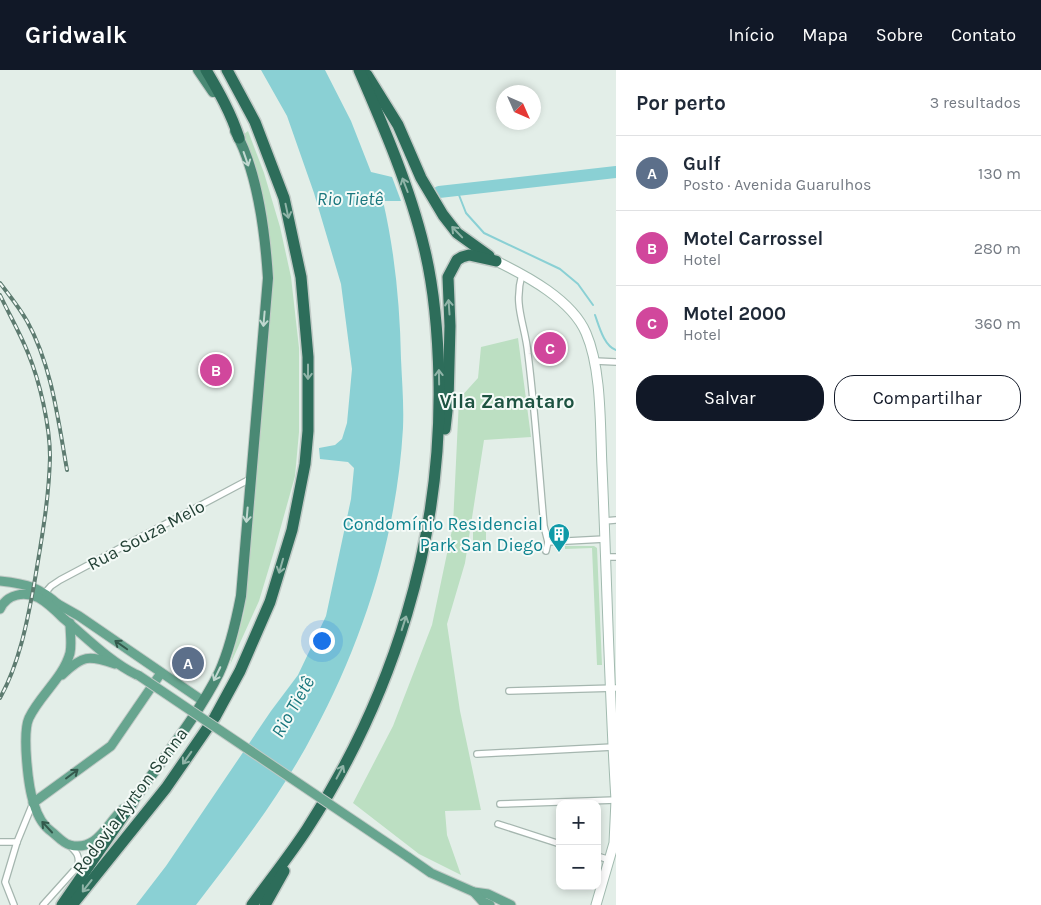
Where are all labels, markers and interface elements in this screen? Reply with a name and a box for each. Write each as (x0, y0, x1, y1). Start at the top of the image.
text: Gridwalk (25, 21, 127, 49)
text: Início (728, 24, 774, 46)
text: Mapa (802, 24, 848, 46)
text: Sobre (876, 24, 923, 46)
text: Contato (951, 24, 1016, 46)
north arrow (496, 85, 541, 130)
text: Por perto (636, 91, 726, 115)
text: 3 resultados (930, 93, 1021, 112)
one-way arrow (242, 150, 251, 166)
text: Gulf (683, 153, 721, 175)
text: A (647, 164, 657, 183)
text: 130 m (978, 164, 1021, 183)
text: Posto · Avenida Guarulhos (683, 175, 871, 194)
one-way arrow (400, 178, 409, 193)
water label: Rio Tietê (317, 188, 384, 210)
one-way arrow (283, 203, 292, 219)
one-way arrow (451, 226, 463, 238)
text: Motel Carrossel (683, 228, 823, 250)
text: B (647, 239, 657, 258)
text: 280 m (974, 239, 1021, 258)
text: Hotel (683, 250, 721, 269)
one-way arrow (445, 299, 454, 315)
text: Motel 2000 (683, 303, 786, 325)
one-way arrow (259, 310, 269, 326)
text: C (647, 314, 657, 333)
text: 360 m (974, 314, 1021, 333)
text: Hotel (683, 325, 721, 344)
pin: C (534, 329, 566, 367)
pin: B (200, 351, 232, 389)
one-way arrow (303, 364, 313, 380)
one-way arrow (434, 369, 444, 386)
button: Salvar (636, 375, 824, 421)
button: Compartilhar (834, 375, 1021, 421)
district label: Vila Zamataro (439, 390, 575, 413)
street label: Rua Souza Melo (84, 495, 208, 575)
one-way arrow (242, 507, 252, 523)
place label: Condomínio Residencial Park San Diego (343, 513, 543, 556)
building icon: Condomínio Residencial Park San Diego (547, 522, 571, 553)
one-way arrow (275, 558, 285, 574)
one-way arrow (400, 616, 409, 632)
your location (309, 628, 335, 654)
one-way arrow (114, 640, 128, 650)
pin: A (172, 644, 204, 682)
one-way arrow (212, 666, 222, 681)
water label: Rio Tietê (267, 672, 319, 741)
street label: Rodovia Ayrton Senna (68, 723, 192, 879)
one-way arrow (182, 750, 192, 764)
one-way arrow (336, 765, 345, 780)
one-way arrow (65, 769, 78, 780)
map controls (556, 800, 601, 890)
button: + (556, 800, 601, 845)
one-way arrow (41, 821, 53, 834)
button: − (556, 845, 601, 890)
one-way arrow (82, 879, 93, 892)

